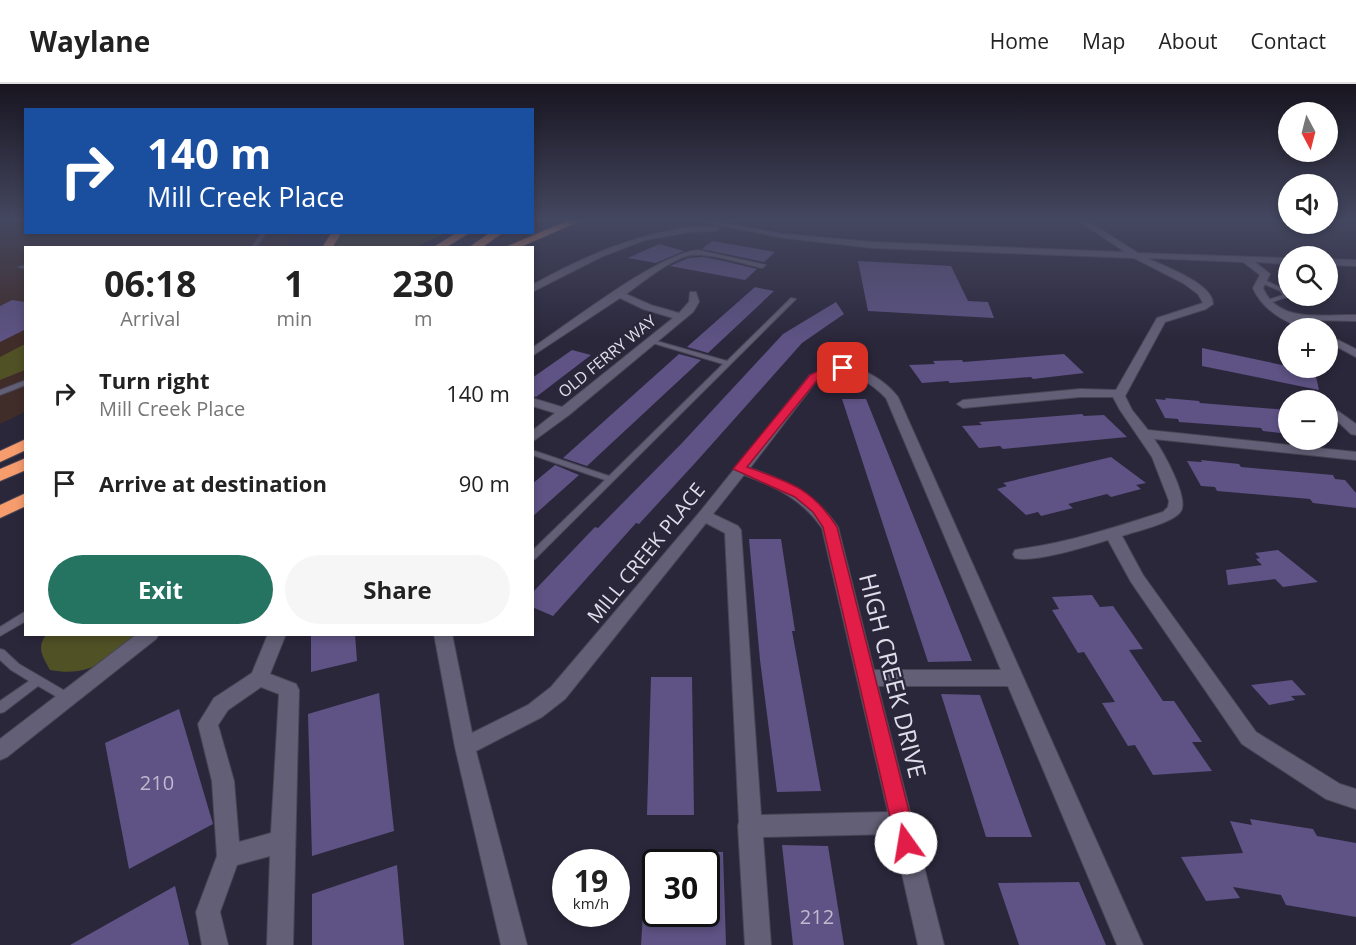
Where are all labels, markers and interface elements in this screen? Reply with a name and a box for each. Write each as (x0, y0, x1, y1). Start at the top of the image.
text: Waylane (30, 22, 150, 60)
text: Home (990, 27, 1049, 55)
text: Map (1082, 27, 1125, 55)
text: About (1158, 27, 1218, 55)
text: Contact (1251, 27, 1326, 55)
north arrow (1278, 102, 1338, 162)
map controls (1278, 102, 1338, 450)
text: 140 m (147, 124, 271, 181)
icon: right (48, 132, 126, 210)
button: sound (1278, 174, 1338, 234)
text: Mill Creek Place (147, 178, 344, 215)
button: search (1278, 246, 1338, 306)
text: 06:18 (104, 259, 197, 308)
text: 1 (284, 259, 305, 308)
text: 230 (392, 259, 454, 308)
text: Arrival (120, 305, 180, 332)
text: min (276, 305, 312, 332)
text: m (414, 305, 432, 332)
street label: OLD FERRY WAY (553, 310, 661, 402)
button: + (1278, 318, 1338, 378)
pin (817, 342, 868, 393)
icon: arrive (826, 351, 859, 384)
text: Turn right (99, 365, 210, 395)
icon: right (48, 377, 81, 410)
text: 140 m (446, 378, 510, 408)
button: − (1278, 390, 1338, 450)
text: Mill Creek Place (99, 395, 245, 422)
icon: arrive (48, 467, 81, 500)
text: Arrive at destination (99, 468, 327, 498)
text: 90 m (459, 468, 510, 498)
street label: MILL CREEK PLACE (581, 477, 711, 628)
button: Exit (48, 555, 273, 624)
button: Share (285, 555, 510, 624)
street label: HIGH CREEK DRIVE (852, 570, 935, 781)
house number: 210 (140, 769, 174, 796)
position arrow (874, 811, 938, 875)
speed limit sign: 30 (642, 849, 720, 927)
text: 19 (574, 860, 608, 901)
text: km/h (573, 893, 609, 913)
house number: 212 (800, 903, 834, 930)

